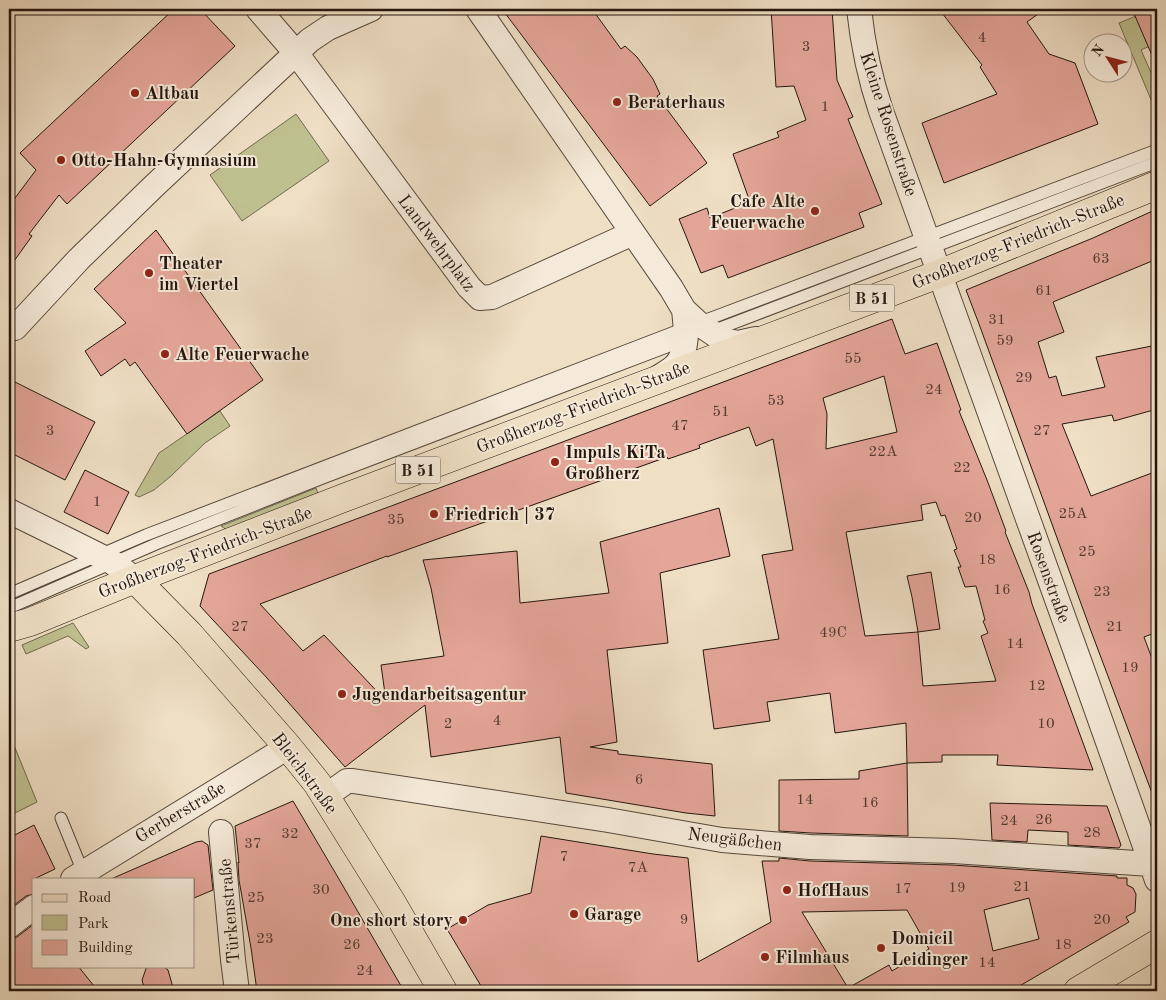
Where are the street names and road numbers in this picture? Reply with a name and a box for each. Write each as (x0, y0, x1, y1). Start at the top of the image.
street label: Kleine Rosenstraße (856, 50, 920, 199)
street label: Großherzog-Friedrich-Straße (910, 191, 1127, 293)
street label: Landwehrplatz (394, 192, 478, 295)
road number: B 51 (850, 284, 894, 312)
street label: Großherzog-Friedrich-Straße (474, 359, 693, 457)
road number: B 51 (396, 456, 440, 484)
street label: Großherzog-Friedrich-Straße (96, 504, 315, 602)
street label: Rosenstraße (1023, 529, 1073, 625)
street label: Bleichstraße (268, 730, 340, 817)
street label: Gerberstraße (132, 779, 229, 847)
street label: Neugäßchen (686, 825, 784, 855)
street label: Türkenstraße (216, 858, 244, 964)

